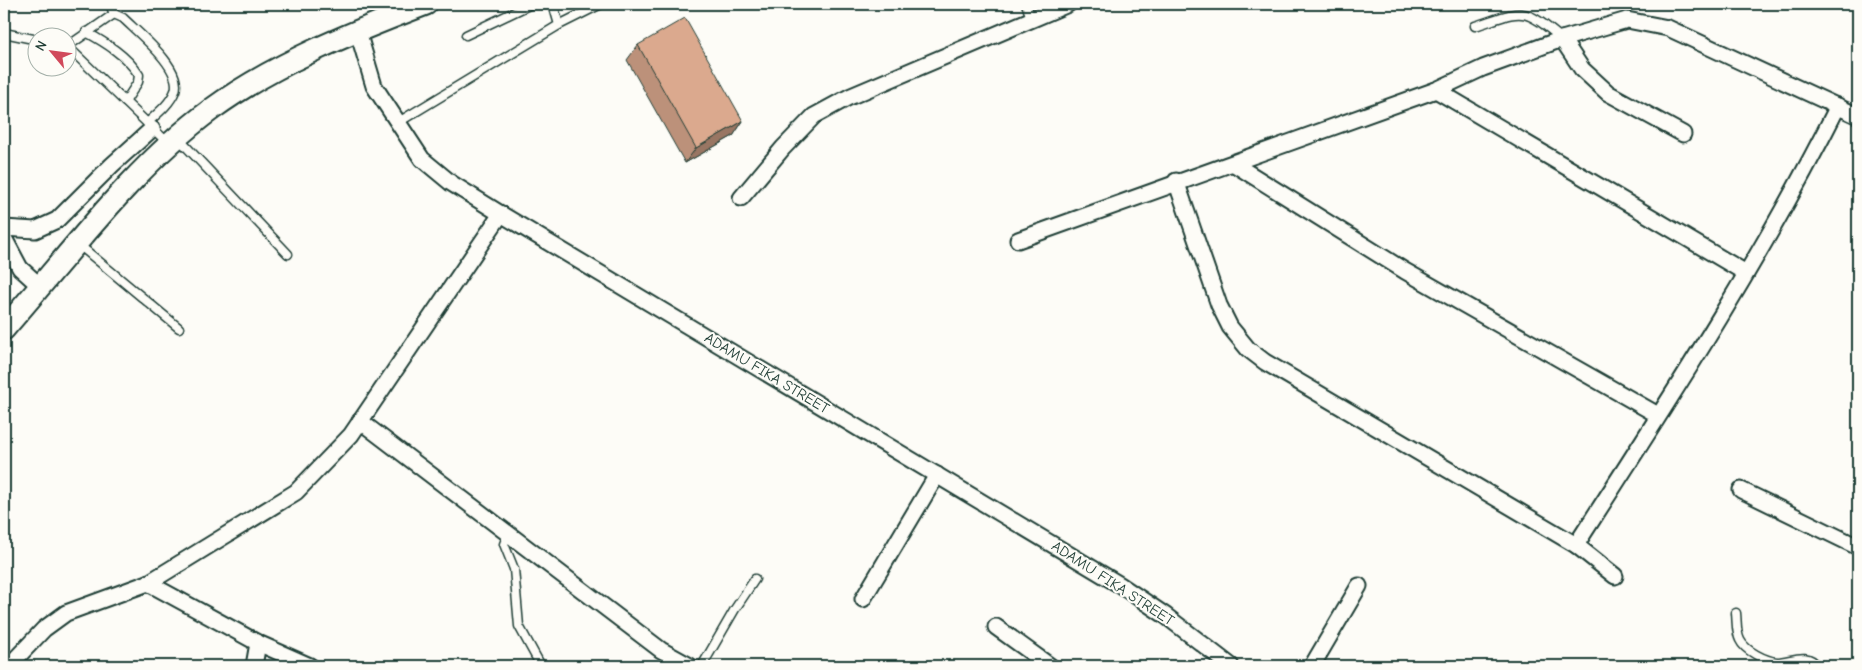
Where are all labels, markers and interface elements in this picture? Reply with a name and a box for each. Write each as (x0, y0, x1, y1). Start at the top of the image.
north arrow (28, 28, 78, 78)
text: N (31, 38, 51, 54)
street label: ADAMU FIKA STREET (701, 329, 833, 417)
street label: ADAMU FIKA STREET (1048, 537, 1178, 629)

